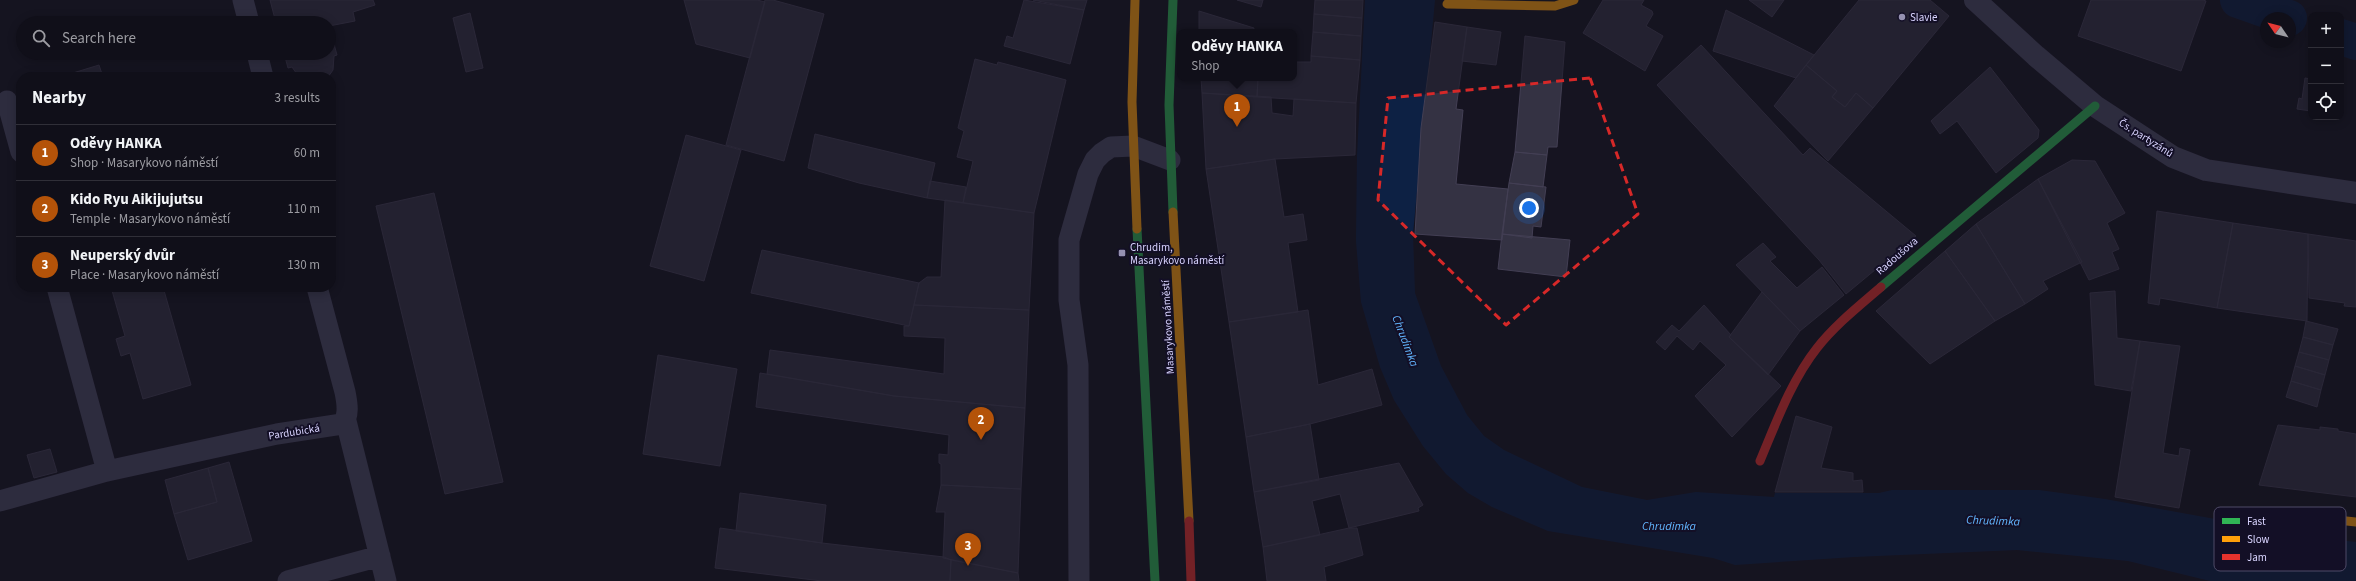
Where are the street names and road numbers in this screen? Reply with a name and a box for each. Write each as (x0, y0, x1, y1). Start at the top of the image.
street label: Čs. partyzánů (2116, 115, 2176, 161)
street label: Radoušova (1873, 234, 1921, 278)
street label: Masarykovo náměstí (1158, 279, 1178, 374)
street label: Pardubická (267, 421, 321, 443)

